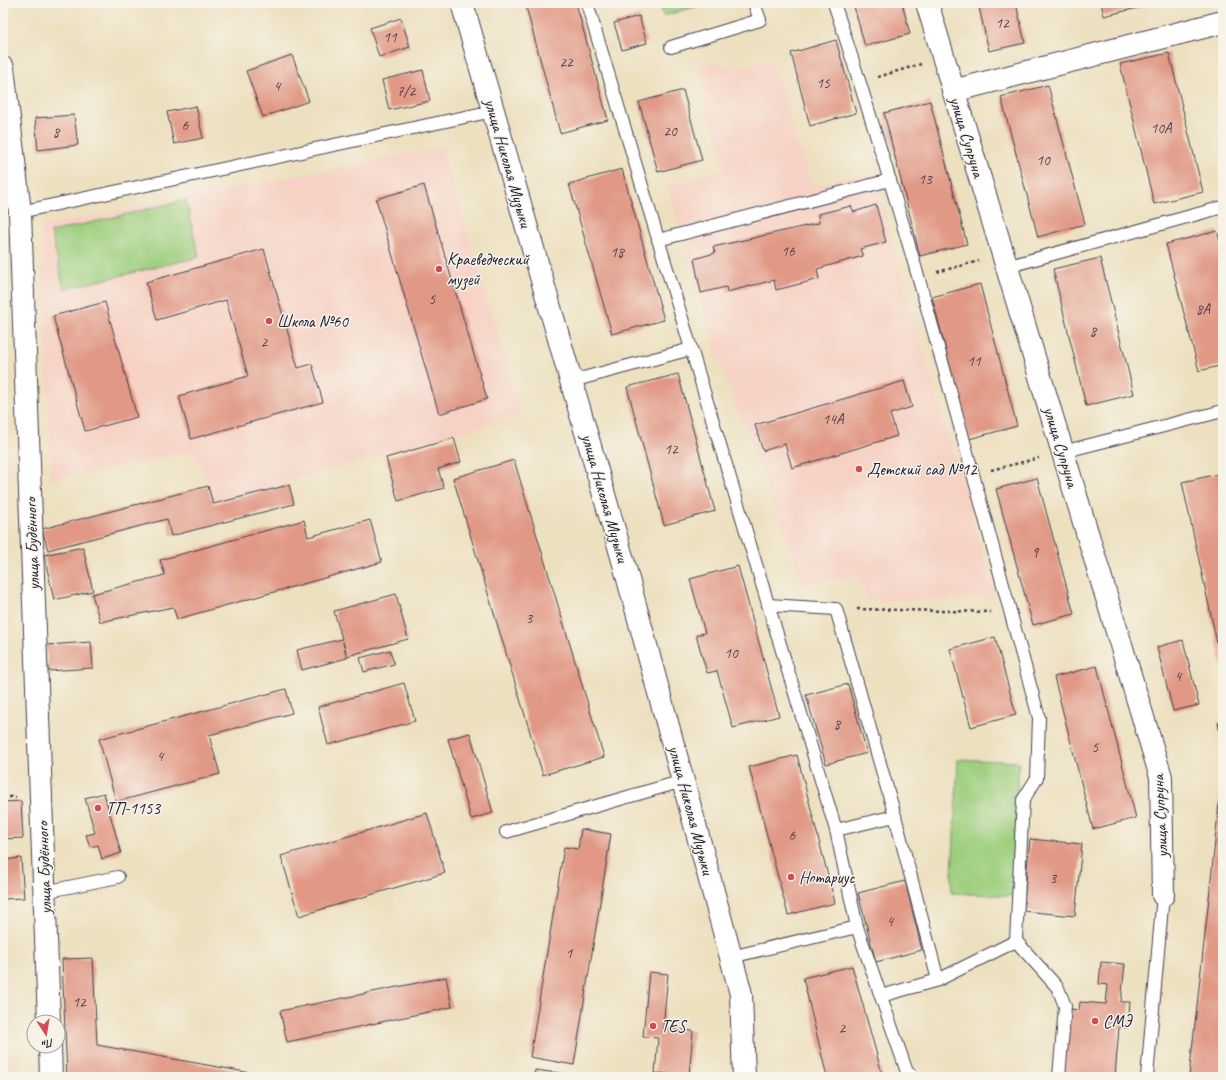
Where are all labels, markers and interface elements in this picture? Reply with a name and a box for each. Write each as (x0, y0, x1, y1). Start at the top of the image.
house number: 12 (995, 14, 1010, 33)
house number: 11 (383, 28, 398, 47)
house number: 22 (559, 53, 574, 72)
house number: 15 (816, 74, 831, 93)
house number: 4 (274, 77, 282, 96)
house number: 7/2 (397, 82, 416, 101)
street label: улица Супруна (945, 93, 990, 182)
street label: улица Николая Музыки (478, 95, 537, 232)
house number: 6 (182, 116, 190, 135)
house number: 10А (1150, 119, 1173, 138)
house number: 20 (663, 122, 678, 141)
house number: 8 (53, 123, 61, 142)
house number: 10 (1036, 151, 1051, 170)
house number: 13 (918, 170, 933, 189)
house number: 16 (781, 242, 796, 261)
house number: 18 (610, 243, 625, 262)
place label: Краеведческий музей (447, 249, 530, 291)
marker: Краеведческий музей (434, 264, 444, 274)
house number: 5 (429, 290, 437, 309)
house number: 8А (1196, 300, 1212, 319)
place label: Школа №60 (277, 311, 349, 332)
marker: Школа №60 (264, 316, 274, 326)
house number: 8 (1090, 322, 1098, 341)
house number: 2 (261, 333, 269, 352)
house number: 11 (967, 352, 982, 371)
street label: улица Супруна (1039, 403, 1084, 492)
house number: 14А (822, 410, 845, 429)
street label: улица Николая Музыки (575, 430, 634, 567)
house number: 12 (664, 440, 679, 459)
place label: Детский сад №12 (867, 459, 978, 480)
marker: Детский сад №12 (854, 464, 864, 474)
street label: улица Будённого (20, 495, 44, 592)
house number: 9 (1032, 543, 1040, 562)
house number: 3 (526, 609, 534, 628)
house number: 10 (724, 644, 739, 663)
house number: 4 (1175, 667, 1183, 686)
house number: 8 (834, 715, 842, 734)
house number: 5 (1092, 738, 1100, 757)
street label: улица Николая Музыки (662, 742, 719, 879)
house number: 4 (157, 747, 165, 766)
street label: улица Супруна (1147, 772, 1173, 859)
place label: ТП-1153 (106, 798, 161, 819)
marker: ТП-1153 (93, 803, 103, 813)
street label: улица Будённого (32, 819, 56, 916)
house number: 6 (789, 826, 797, 845)
place label: Нотариус (799, 867, 855, 888)
house number: 3 (1050, 869, 1058, 888)
marker: Нотариус (786, 872, 796, 882)
house number: 4 (887, 912, 895, 931)
house number: 1 (566, 944, 574, 963)
house number: 12 (72, 993, 87, 1012)
place label: СМЭ (1103, 1011, 1133, 1032)
north arrow (26, 1014, 66, 1054)
place label: TES (661, 1016, 688, 1037)
marker: СМЭ (1090, 1016, 1100, 1026)
house number: 2 (839, 1019, 847, 1038)
marker: TES (648, 1021, 658, 1031)
text: Пн (40, 1036, 55, 1052)

